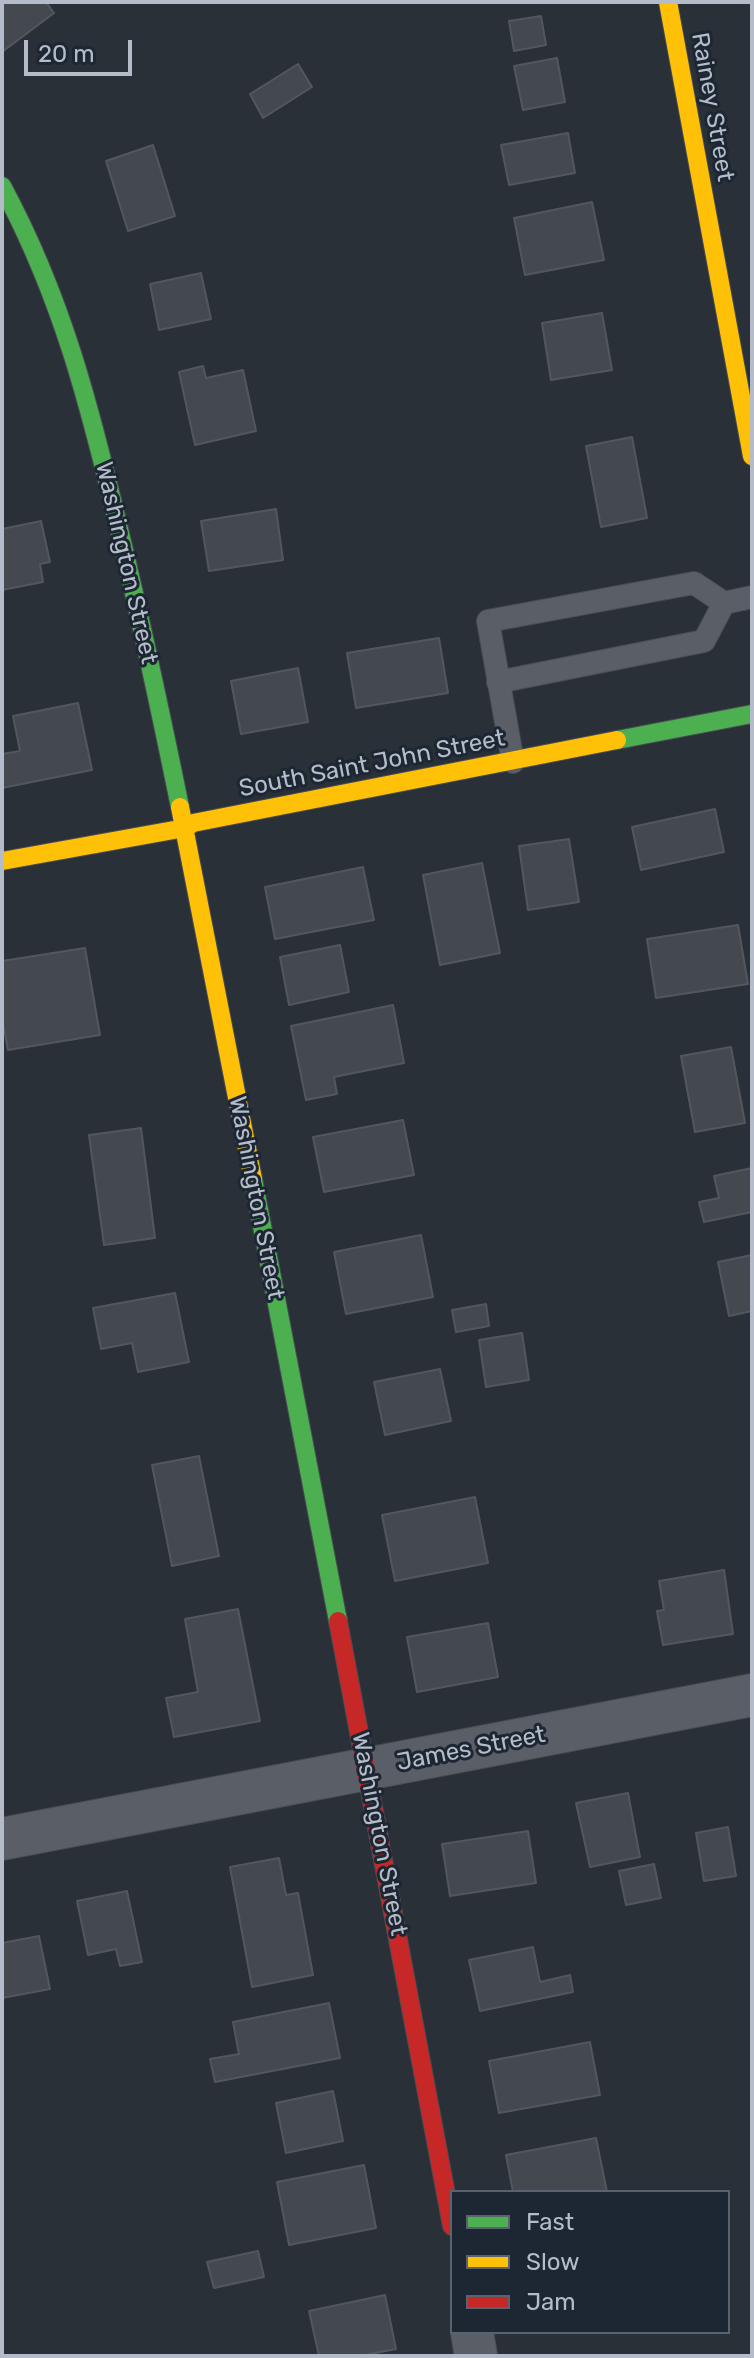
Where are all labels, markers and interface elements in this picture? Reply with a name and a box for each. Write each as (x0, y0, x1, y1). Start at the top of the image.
scale bar (28, 24, 136, 74)
street label: Rainey Street (685, 30, 739, 184)
text: 20 m (38, 40, 95, 68)
street label: Washington Street (89, 459, 163, 667)
street label: South Saint John Street (237, 724, 507, 804)
street label: Washington Street (222, 1094, 290, 1302)
street label: James Street (394, 1720, 548, 1778)
street label: Washington Street (345, 1730, 413, 1938)
legend (450, 2190, 730, 2334)
text: Fast (526, 2208, 574, 2236)
text: Slow (526, 2248, 579, 2276)
text: Jam (526, 2288, 576, 2316)

